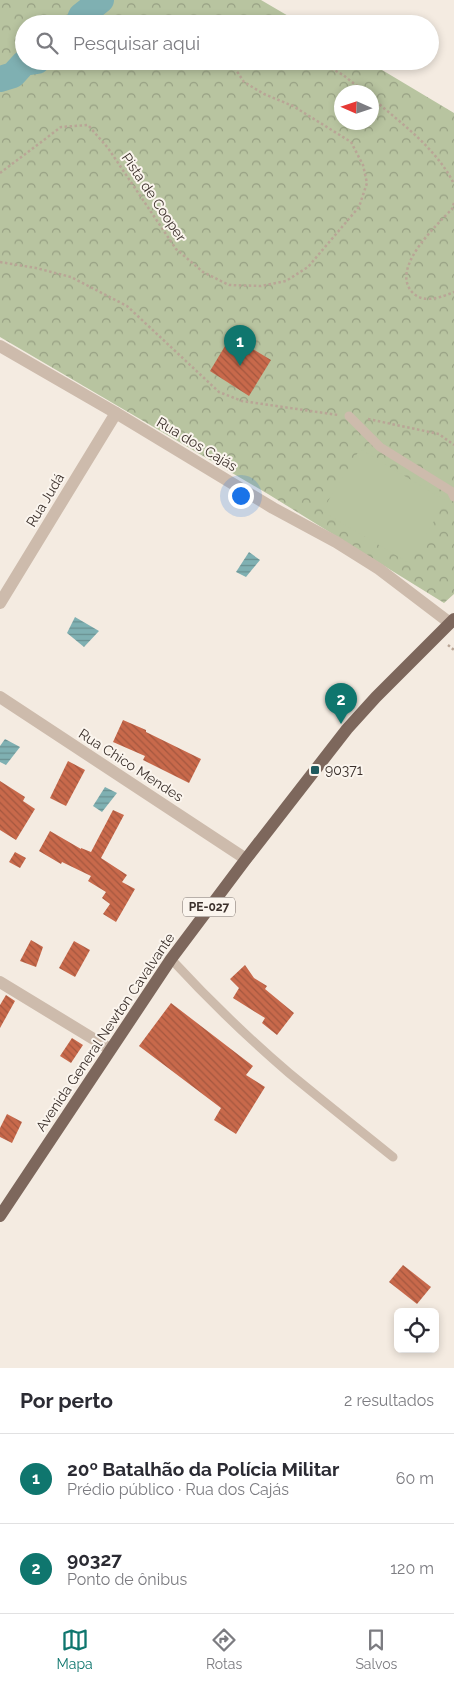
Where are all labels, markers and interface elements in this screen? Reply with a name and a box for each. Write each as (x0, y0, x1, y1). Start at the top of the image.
search box (15, 15, 439, 70)
icon: search (33, 29, 61, 57)
text: Pesquisar aqui (73, 32, 200, 54)
north arrow (334, 85, 379, 130)
street label: Pista de Cooper (119, 150, 189, 244)
pin: 1 (224, 325, 256, 366)
street label: Rua dos Cajás (154, 414, 240, 474)
street label: Rua Judá (23, 470, 67, 530)
your location (228, 483, 254, 509)
pin: 2 (325, 683, 357, 724)
street label: Rua Chico Mendes (76, 725, 186, 805)
place label: 90371 (325, 762, 363, 778)
marker: 90371 (309, 764, 321, 776)
road number: PE-027 (183, 898, 235, 916)
street label: Avenida General Newton Cavalvante (32, 930, 178, 1134)
map controls (394, 1308, 439, 1353)
button: locate (394, 1308, 439, 1353)
text: Por perto (20, 1388, 113, 1413)
text: 2 resultados (344, 1391, 434, 1410)
text: 20º Batalhão da Polícia Militar (67, 1458, 339, 1480)
text: 1 (32, 1469, 40, 1488)
text: 60 m (396, 1469, 434, 1488)
text: Prédio público · Rua dos Cajás (67, 1480, 289, 1499)
text: 90327 (67, 1548, 122, 1570)
text: 2 (31, 1559, 41, 1578)
text: 120 m (390, 1559, 434, 1578)
text: Ponto de ônibus (67, 1570, 187, 1589)
tab: Mapa (57, 1626, 93, 1672)
tab: Rotas (206, 1626, 242, 1672)
tab: Salvos (355, 1626, 397, 1672)

